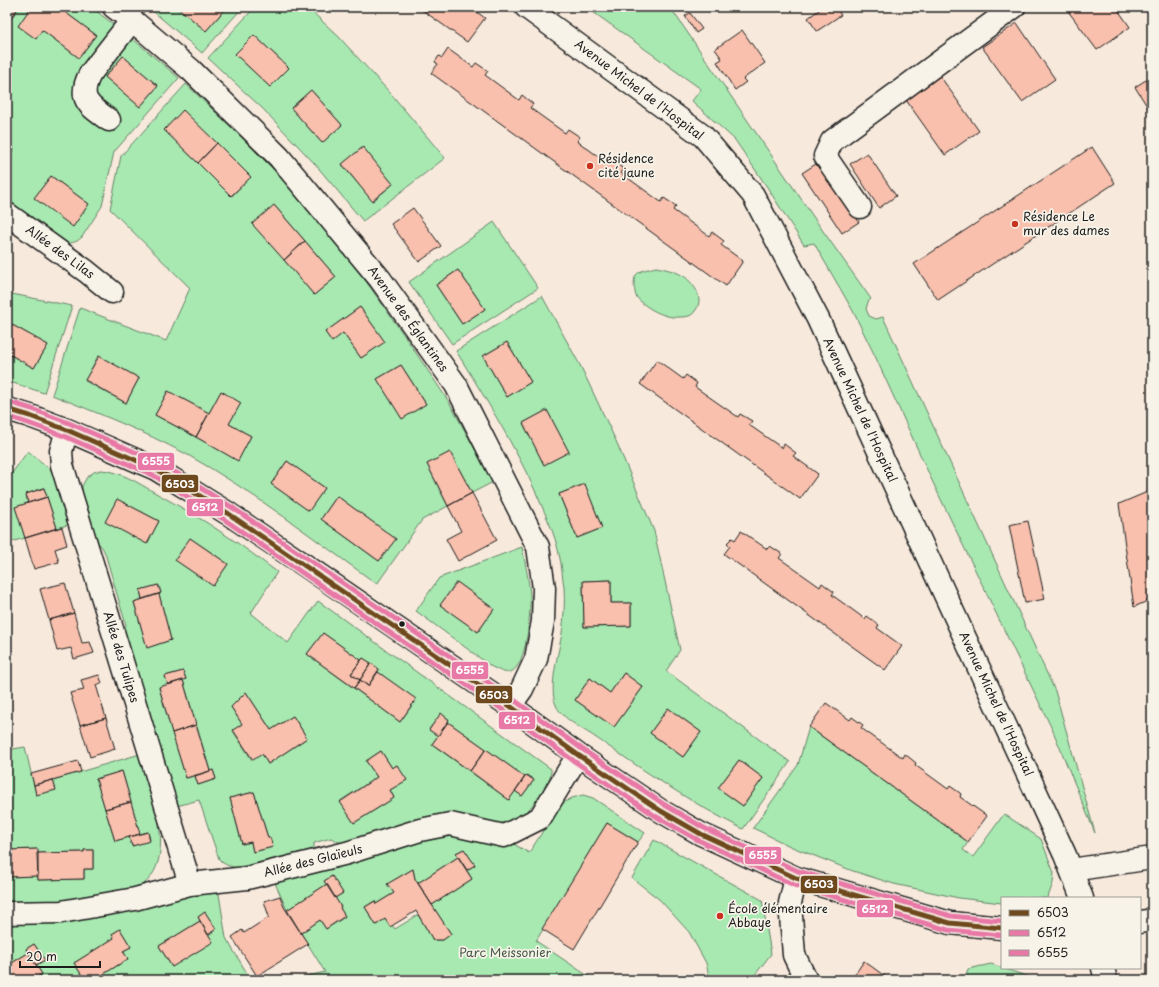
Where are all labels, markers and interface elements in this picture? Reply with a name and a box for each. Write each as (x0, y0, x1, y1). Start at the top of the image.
street label: Avenue Michel de l'Hospital (571, 35, 708, 144)
place label: Résidence cité jaune (598, 149, 655, 181)
marker: Résidence cité jaune (585, 161, 595, 171)
place label: Résidence Le mur des dames (1023, 207, 1110, 239)
marker: Résidence Le mur des dames (1010, 219, 1020, 229)
street label: Allée des Lilas (22, 220, 99, 283)
street label: Avenue des Églantines (364, 262, 454, 375)
street label: Avenue Michel de l'Hospital (819, 334, 902, 485)
line badge: 6555 (137, 452, 175, 471)
text: 6555 (142, 452, 170, 469)
line badge: 6503 (161, 474, 199, 493)
text: 6503 (165, 475, 195, 492)
line badge: 6512 (186, 498, 224, 517)
text: 6512 (192, 498, 219, 515)
street label: Allée des Tulipes (100, 609, 145, 705)
unlabelled marker (397, 619, 407, 629)
street label: Avenue Michel de l'Hospital (955, 628, 1038, 779)
line badge: 6555 (451, 661, 489, 680)
text: 6555 (456, 661, 484, 678)
line badge: 6503 (475, 685, 513, 704)
text: 6503 (479, 686, 509, 703)
line badge: 6512 (498, 711, 536, 730)
text: 6512 (504, 711, 531, 728)
street label: Allée des Glaïeuls (262, 839, 364, 881)
line badge: 6555 (744, 846, 782, 865)
text: 6555 (749, 846, 777, 863)
line badge: 6503 (800, 875, 838, 894)
text: 6503 (804, 875, 834, 892)
legend (1001, 897, 1141, 969)
place label: École élémentaire Abbaye (728, 899, 828, 931)
line badge: 6512 (856, 899, 894, 918)
text: 6512 (862, 900, 889, 917)
text: 6503 (1037, 903, 1069, 921)
marker: École élémentaire Abbaye (715, 911, 725, 921)
text: 6512 (1037, 923, 1066, 941)
scale bar (20, 943, 100, 969)
park label: Parc Meissonier (459, 943, 552, 961)
text: 6555 (1037, 943, 1068, 961)
text: 20 m (26, 947, 57, 965)

